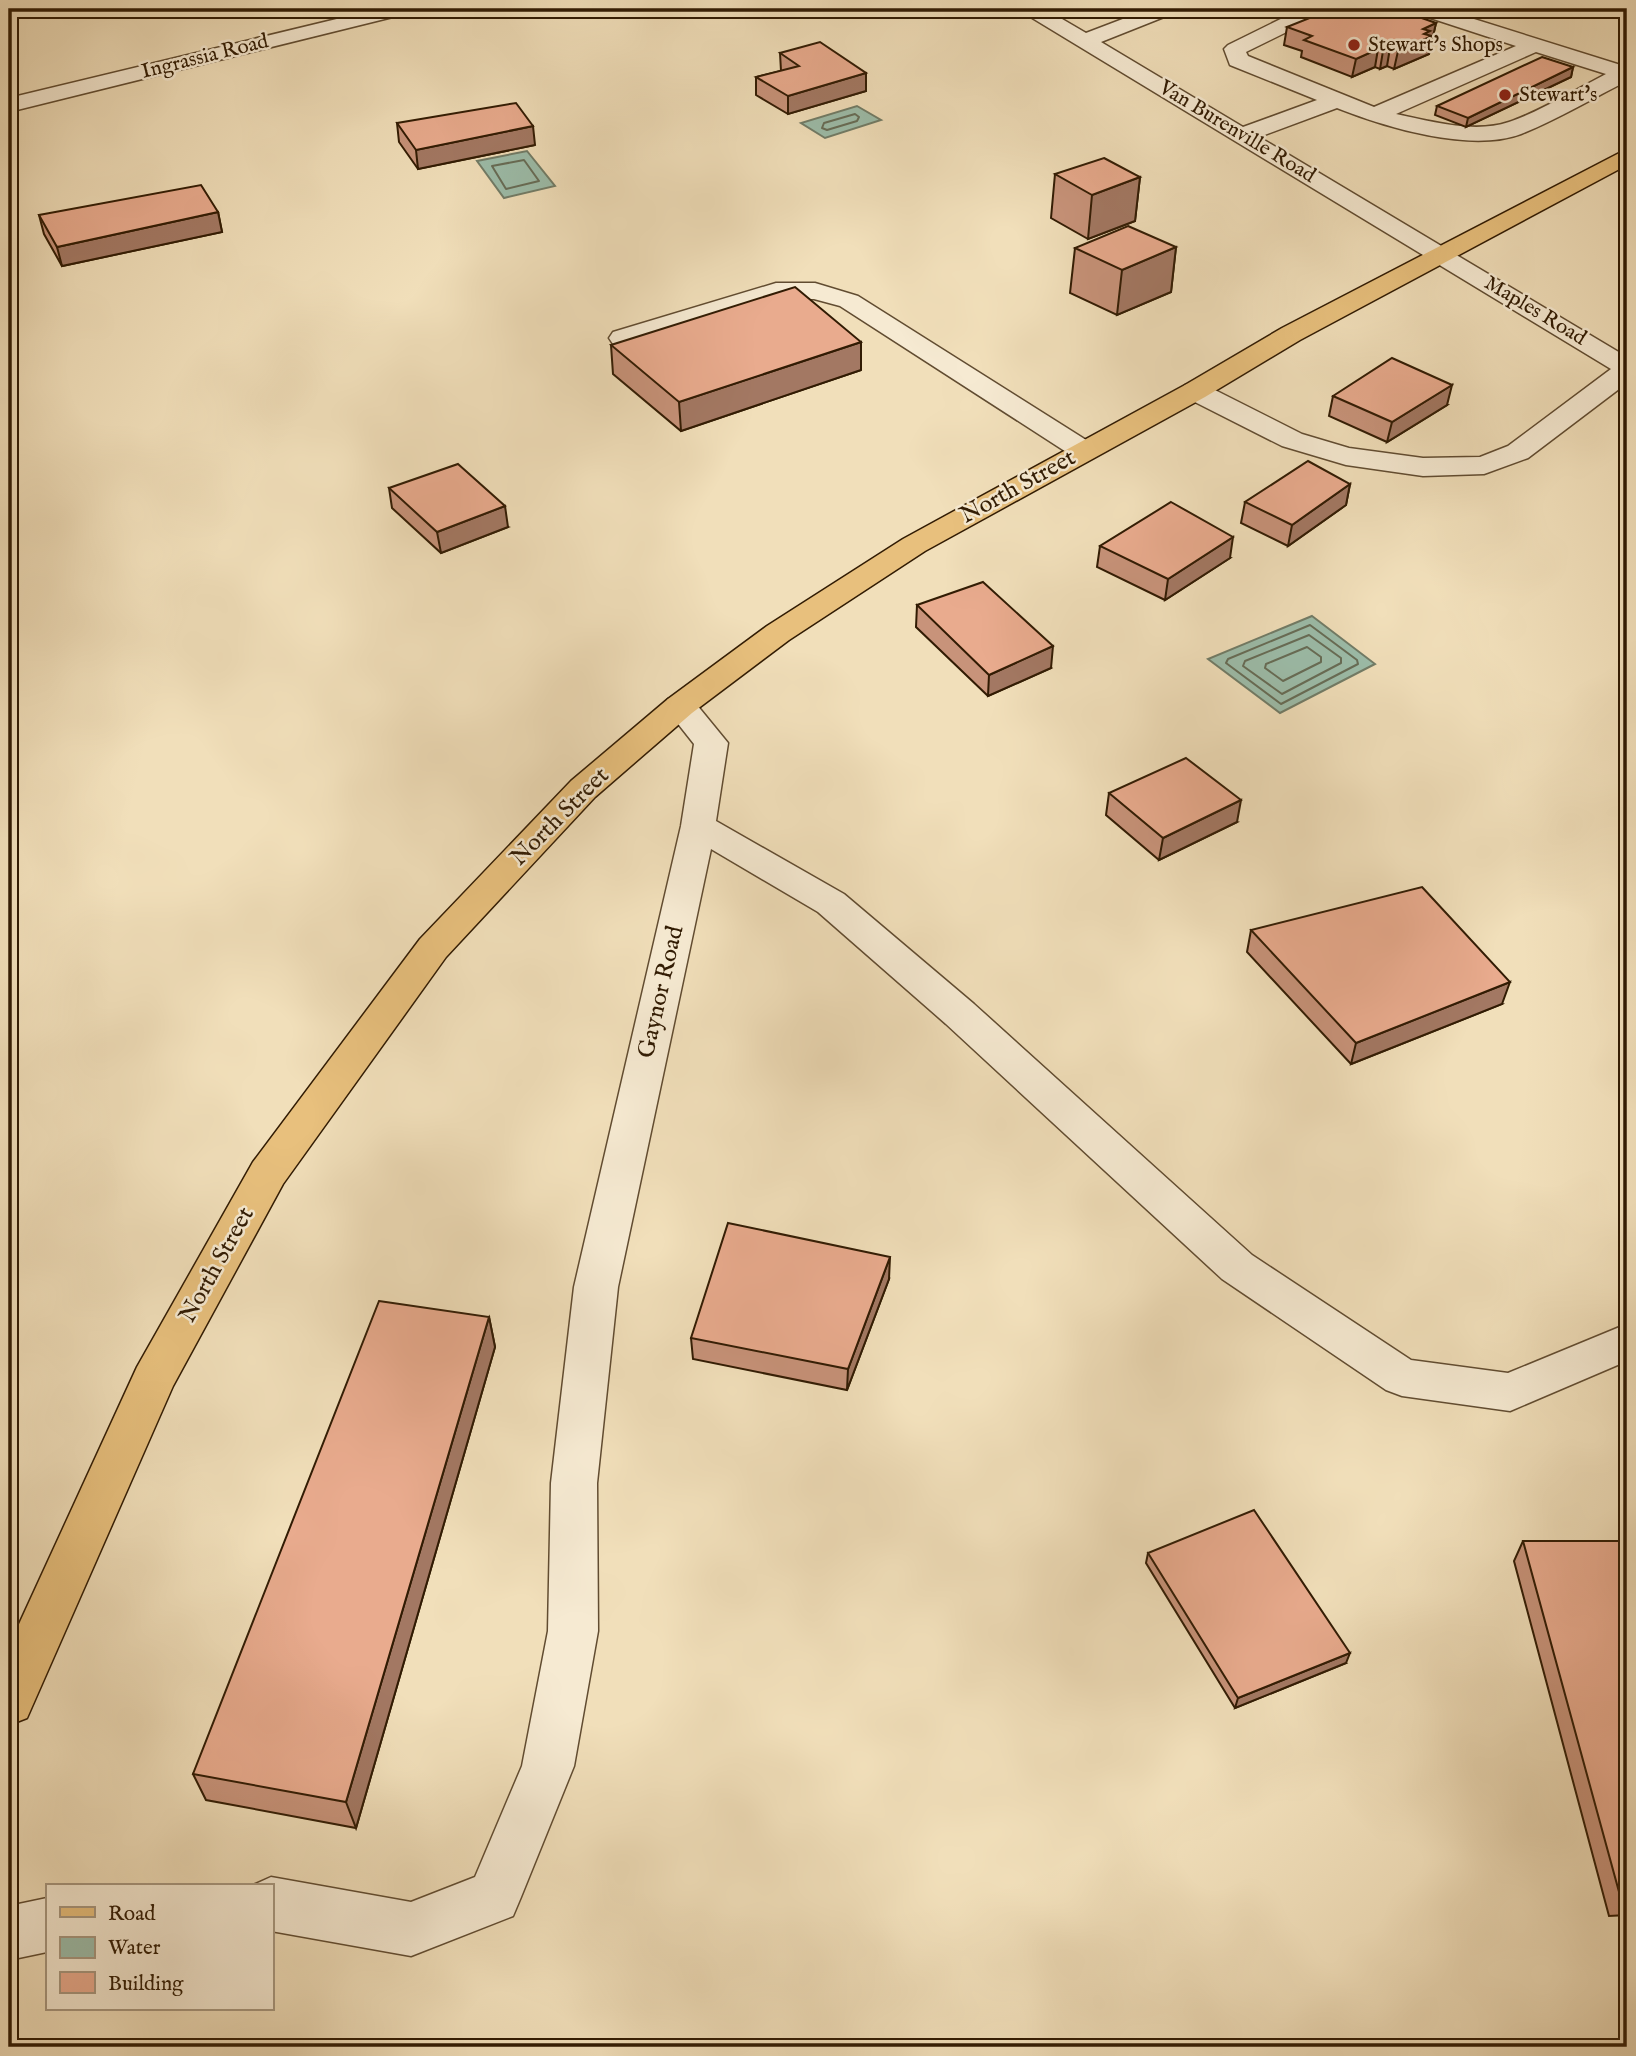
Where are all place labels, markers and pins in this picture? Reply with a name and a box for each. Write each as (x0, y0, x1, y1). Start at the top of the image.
place label: Stewart's Shops (1368, 32, 1503, 59)
marker: Stewart's Shops (1346, 37, 1362, 53)
place label: Stewart's (1519, 82, 1597, 109)
marker: Stewart's (1497, 87, 1513, 103)

